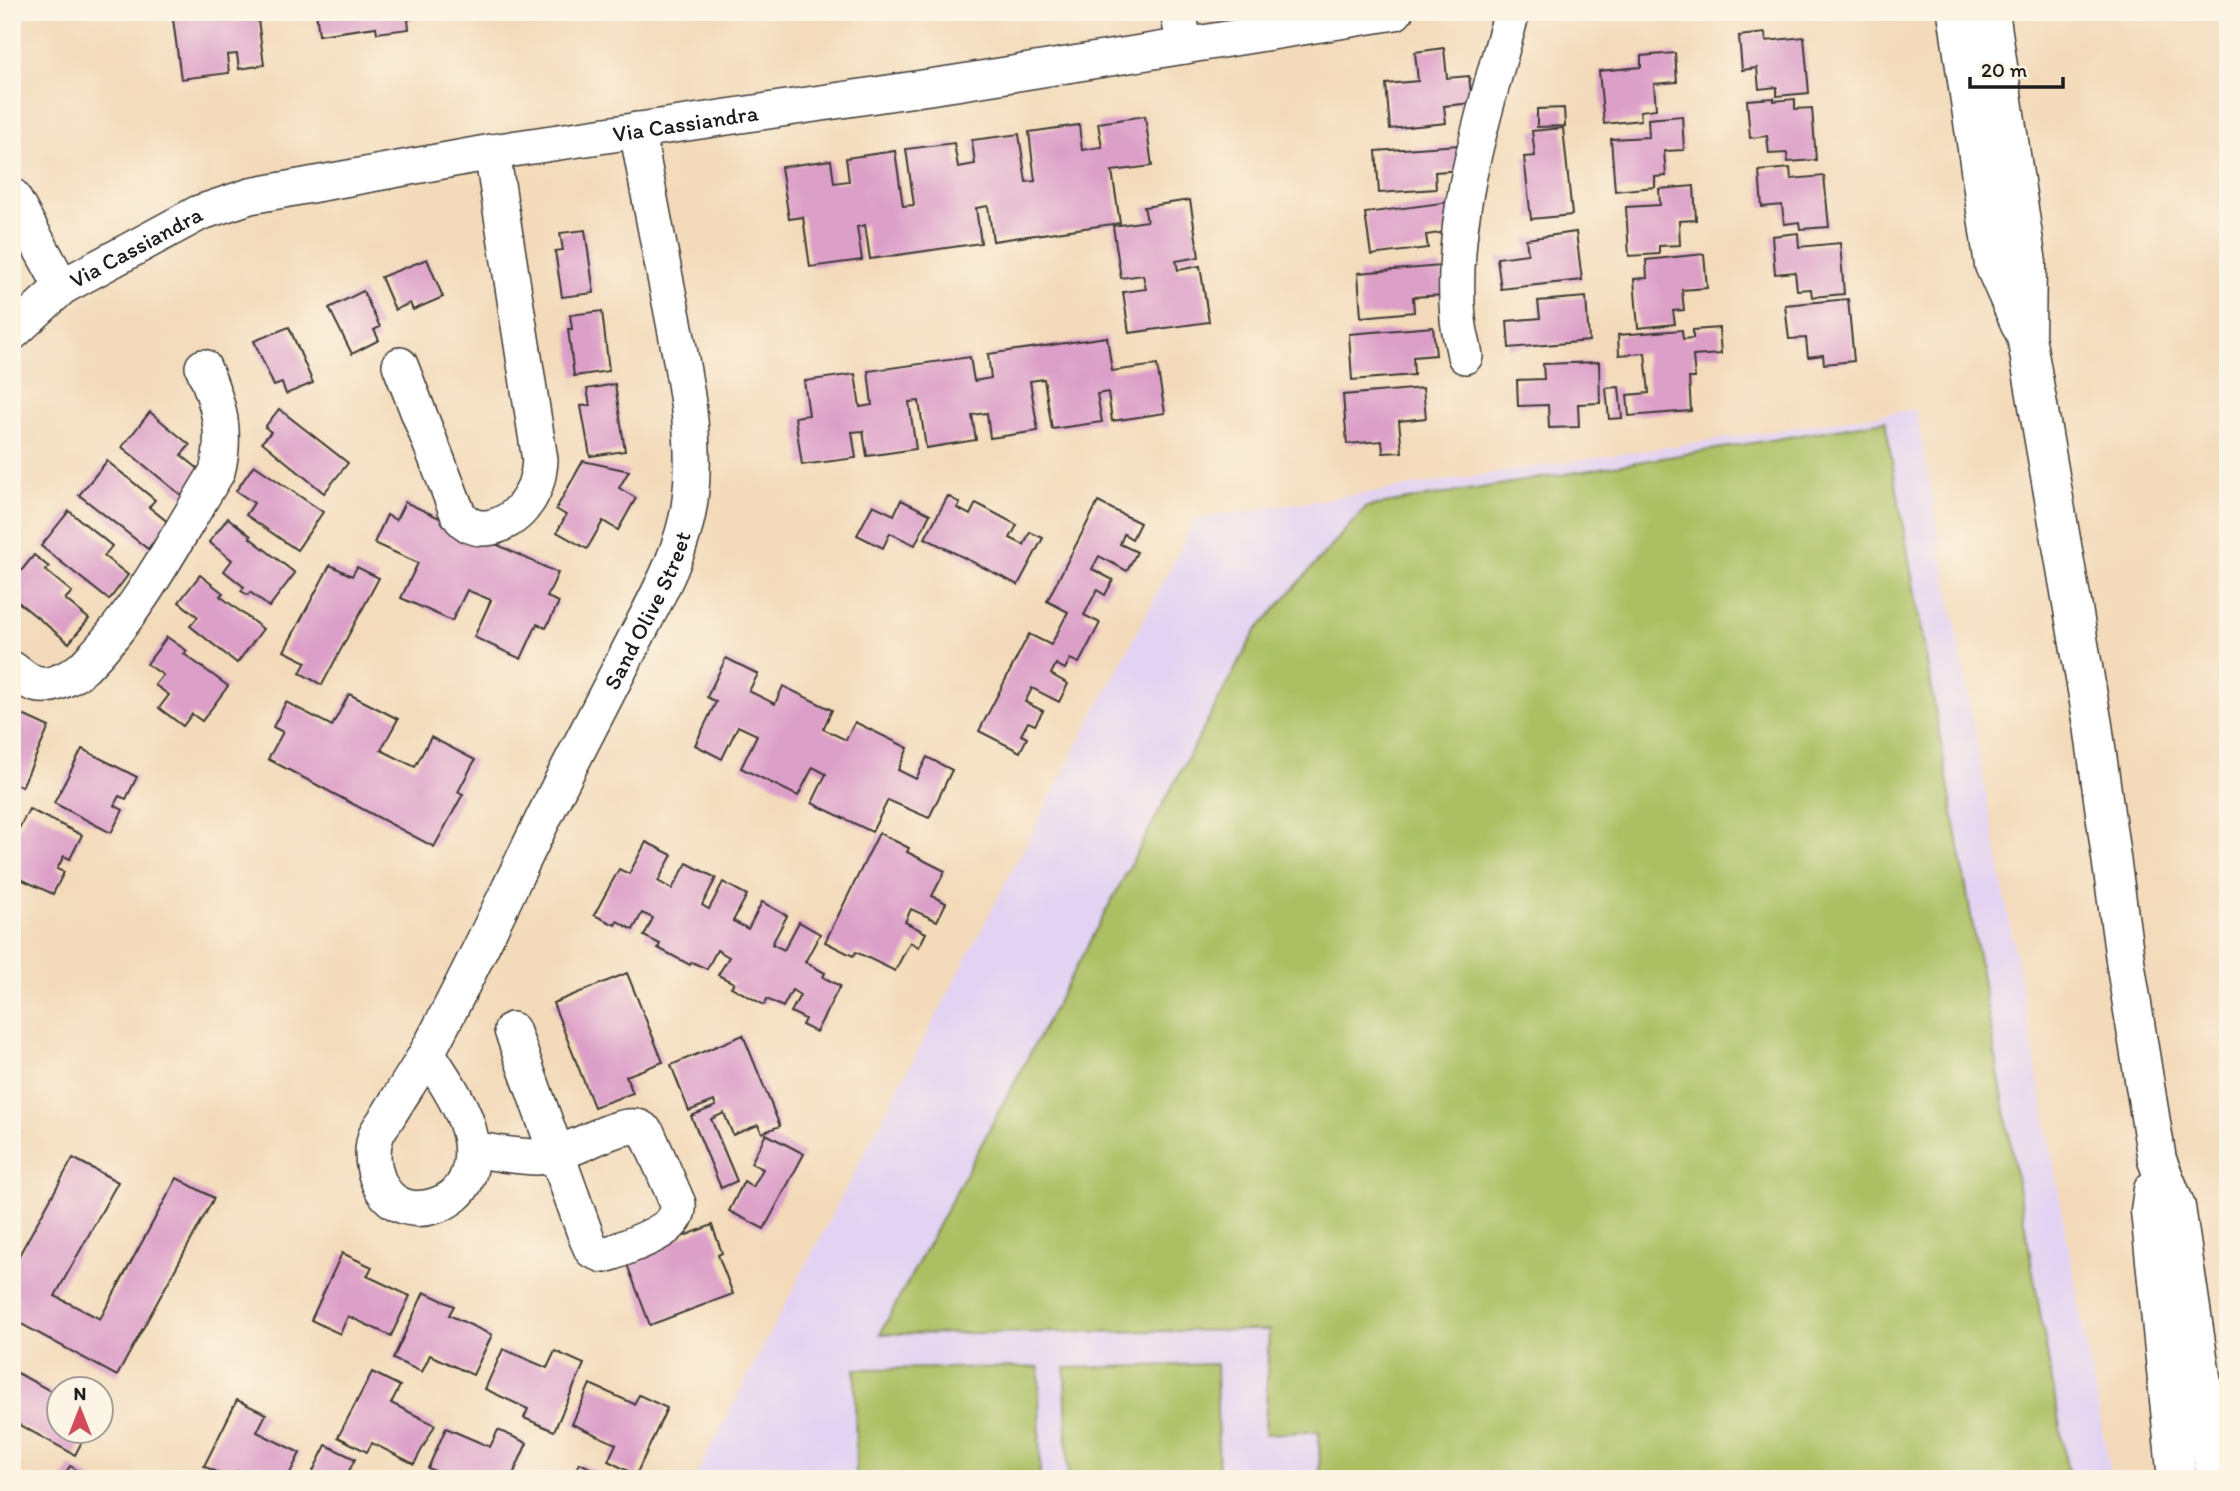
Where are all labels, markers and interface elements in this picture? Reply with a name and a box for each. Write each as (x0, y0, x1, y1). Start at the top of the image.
scale bar (1970, 46, 2063, 90)
text: 20 m (1981, 57, 2028, 82)
street label: Via Cassiandra (611, 99, 760, 148)
street label: Via Cassiandra (65, 200, 207, 294)
street label: Sand Olive Street (597, 528, 697, 694)
north arrow (46, 1376, 116, 1446)
text: N (74, 1382, 86, 1405)

